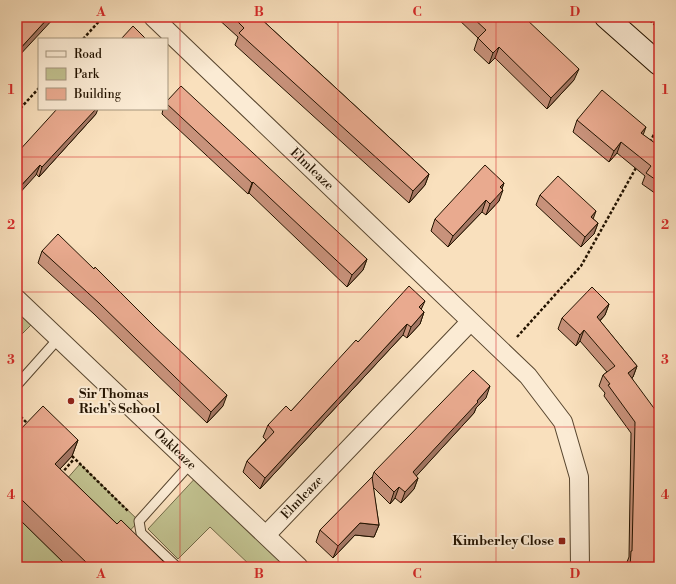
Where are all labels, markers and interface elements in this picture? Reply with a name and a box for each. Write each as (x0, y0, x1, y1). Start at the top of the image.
text: A (95, 4, 106, 20)
text: B (254, 4, 264, 20)
text: C (412, 4, 422, 20)
text: D (570, 4, 580, 20)
legend (38, 38, 168, 110)
text: Road (74, 47, 102, 62)
text: Park (74, 67, 100, 82)
text: 1 (8, 82, 15, 98)
text: 1 (662, 82, 669, 98)
text: Building (73, 87, 122, 102)
street label: Elmleaze (287, 145, 337, 194)
text: 2 (7, 217, 15, 233)
text: 2 (661, 217, 669, 233)
text: 3 (7, 352, 15, 368)
text: 3 (661, 352, 669, 368)
place label: Sir Thomas Rich's School (79, 386, 161, 417)
marker: Sir Thomas Rich's School (66, 396, 76, 406)
street label: Oakleaze (150, 425, 200, 474)
street label: Elmleaze (277, 472, 327, 523)
text: 4 (7, 487, 16, 503)
text: 4 (661, 487, 670, 503)
place label: Kimberley Close (452, 533, 554, 549)
marker: Kimberley Close (557, 536, 567, 546)
text: A (95, 566, 106, 582)
text: B (254, 566, 264, 582)
text: C (412, 566, 422, 582)
text: D (570, 566, 580, 582)

